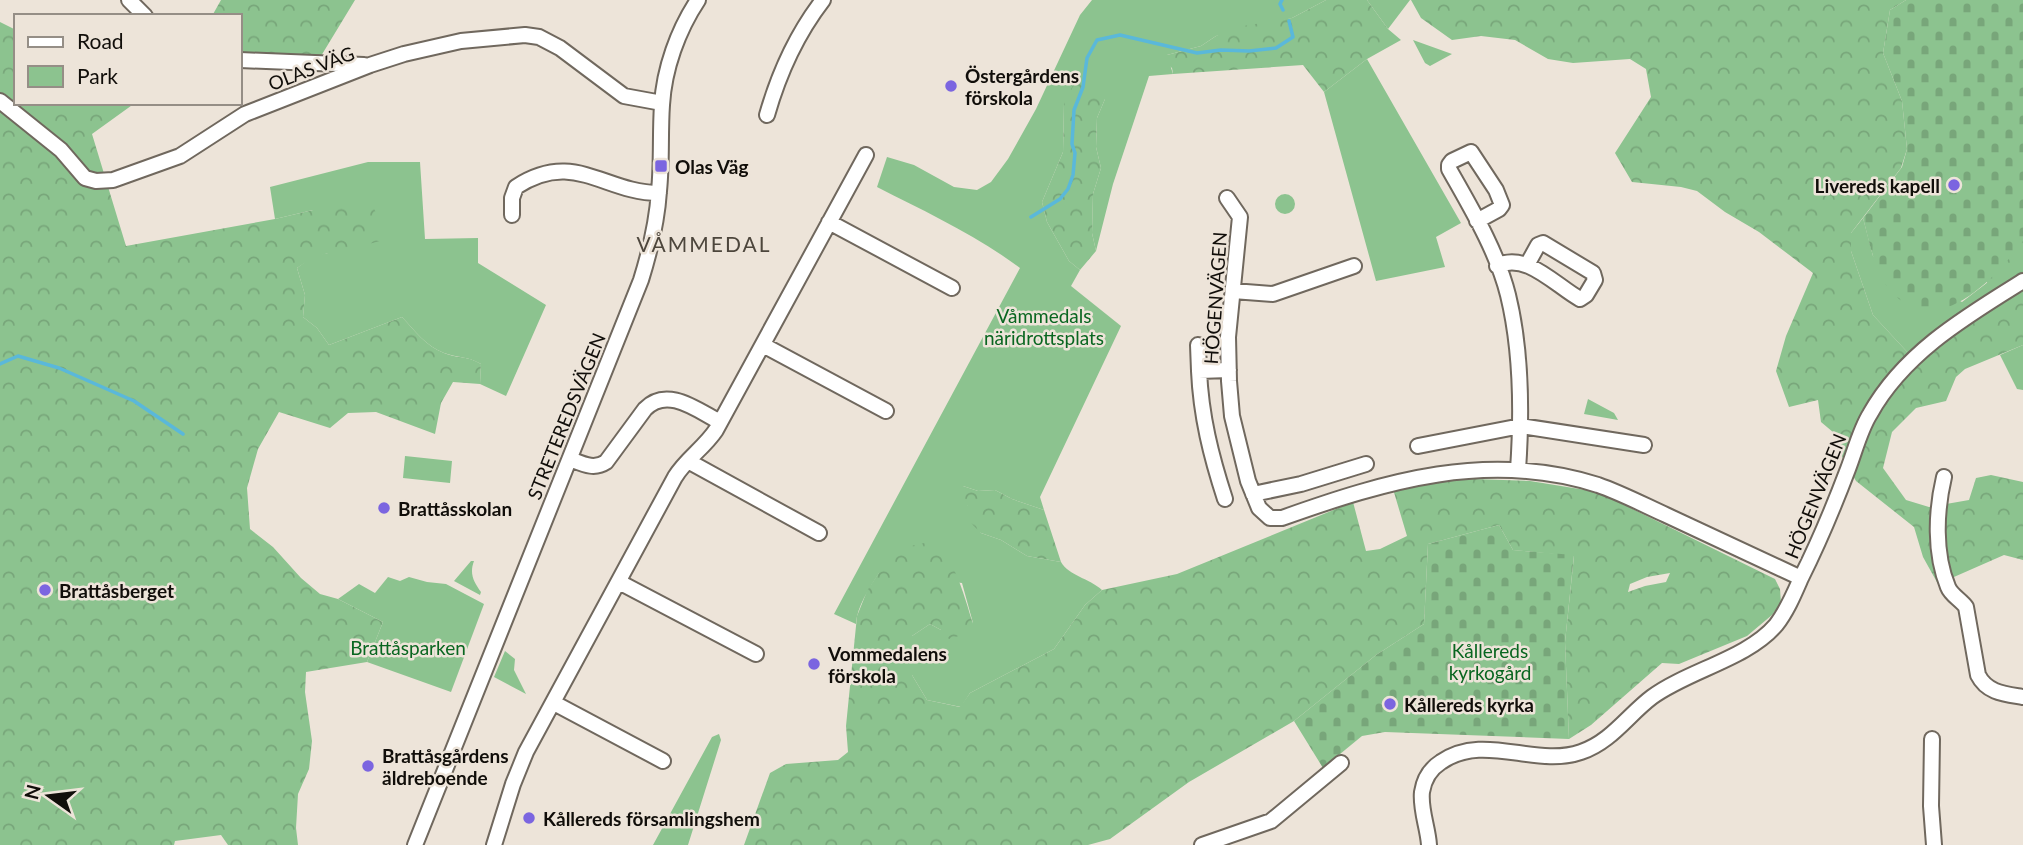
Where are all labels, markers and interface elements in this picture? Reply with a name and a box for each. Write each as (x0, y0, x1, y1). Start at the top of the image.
legend (14, 14, 242, 105)
text: Road (77, 28, 124, 53)
street label: OLAS VÄG (265, 41, 357, 95)
text: Park (77, 63, 118, 88)
place label: Östergårdens förskola (965, 64, 1079, 109)
marker: Östergårdens förskola (943, 78, 959, 94)
place label: Olas Väg (675, 155, 748, 178)
marker: Olas Väg (653, 158, 669, 174)
place label: Livereds kapell (1815, 174, 1940, 197)
marker: Livereds kapell (1946, 177, 1962, 193)
district label: VÅMMEDAL (637, 231, 772, 256)
street label: HÖGENVÄGEN (1199, 231, 1231, 365)
park label: Våmmedals näridrottsplats (984, 304, 1104, 349)
street label: STRETEREDSVÄGEN (522, 329, 610, 503)
street label: HÖGENVÄGEN (1779, 430, 1851, 562)
place label: Brattåsskolan (398, 497, 512, 520)
marker: Brattåsskolan (376, 500, 392, 516)
place label: Brattåsberget (59, 579, 174, 602)
marker: Brattåsberget (37, 582, 53, 598)
park label: Brattåsparken (350, 636, 466, 659)
park label: Kållereds kyrkogård (1449, 639, 1531, 684)
place label: Vommedalens förskola (827, 642, 947, 687)
marker: Vommedalens förskola (806, 656, 822, 672)
place label: Kållereds kyrka (1404, 693, 1534, 716)
marker: Kållereds kyrka (1382, 696, 1398, 712)
place label: Brattåsgårdens äldreboende (382, 744, 509, 789)
marker: Brattåsgårdens äldreboende (360, 758, 376, 774)
north arrow (14, 761, 84, 831)
text: N (19, 782, 45, 802)
place label: Kållereds församlingshem (543, 807, 760, 830)
marker: Kållereds församlingshem (521, 810, 537, 826)

